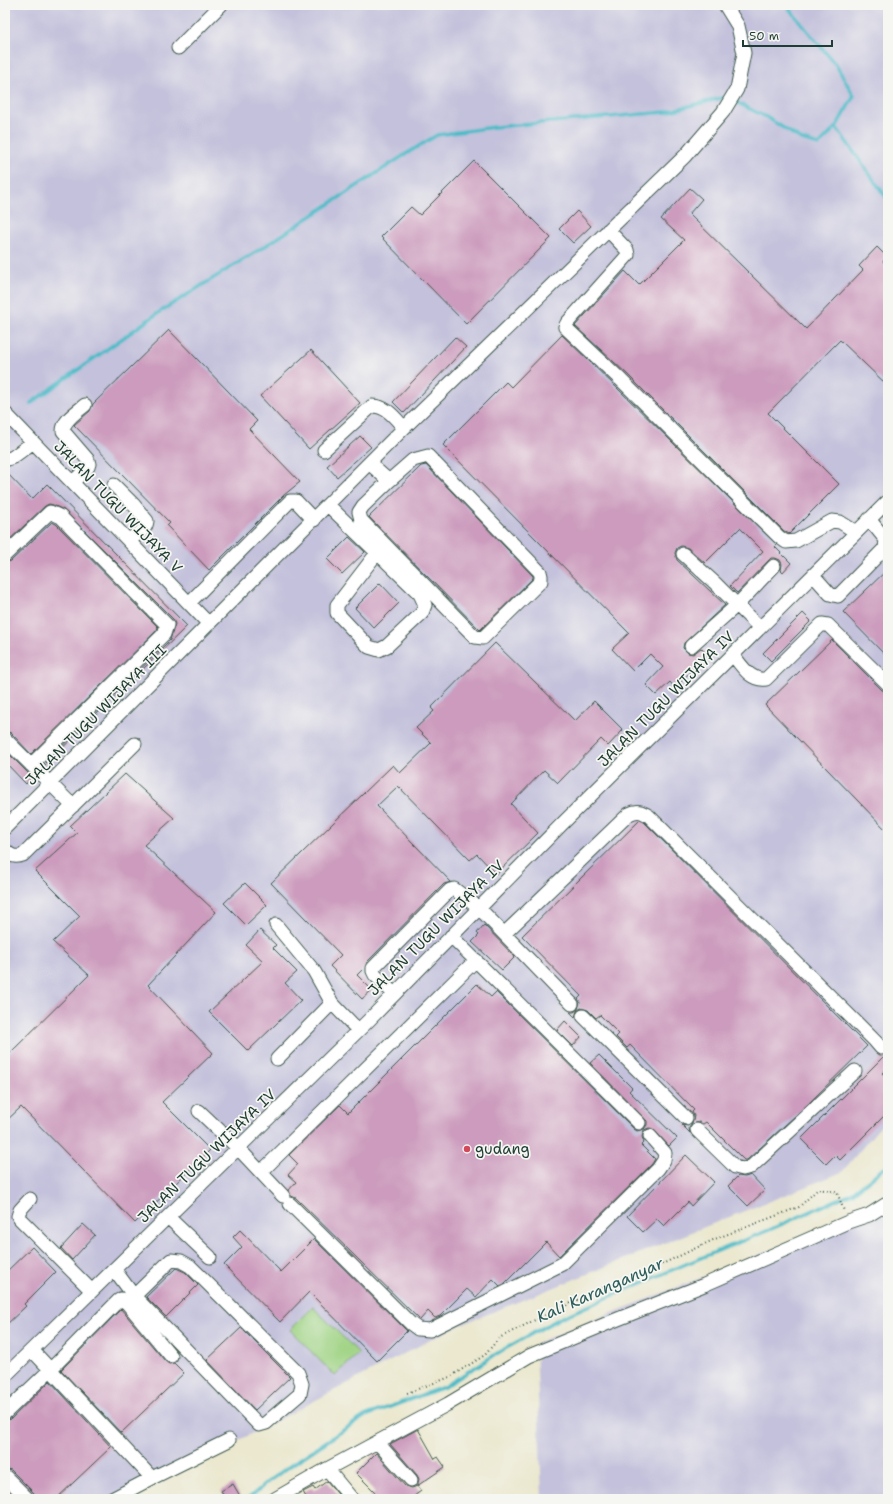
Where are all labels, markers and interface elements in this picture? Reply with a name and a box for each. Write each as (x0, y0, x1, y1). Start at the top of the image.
scale bar (743, 22, 832, 48)
text: 50 m (749, 28, 779, 44)
street label: JALAN TUGU WIJAYA V (49, 437, 187, 577)
street label: JALAN TUGU WIJAYA IV (594, 627, 738, 771)
street label: JALAN TUGU WIJAYA III (21, 640, 171, 790)
street label: JALAN TUGU WIJAYA IV (364, 856, 508, 1000)
street label: JALAN TUGU WIJAYA IV (134, 1085, 280, 1227)
place label: gudang (475, 1139, 530, 1159)
marker: gudang (462, 1144, 472, 1154)
water label: Kali Karanganyar (533, 1252, 667, 1327)

